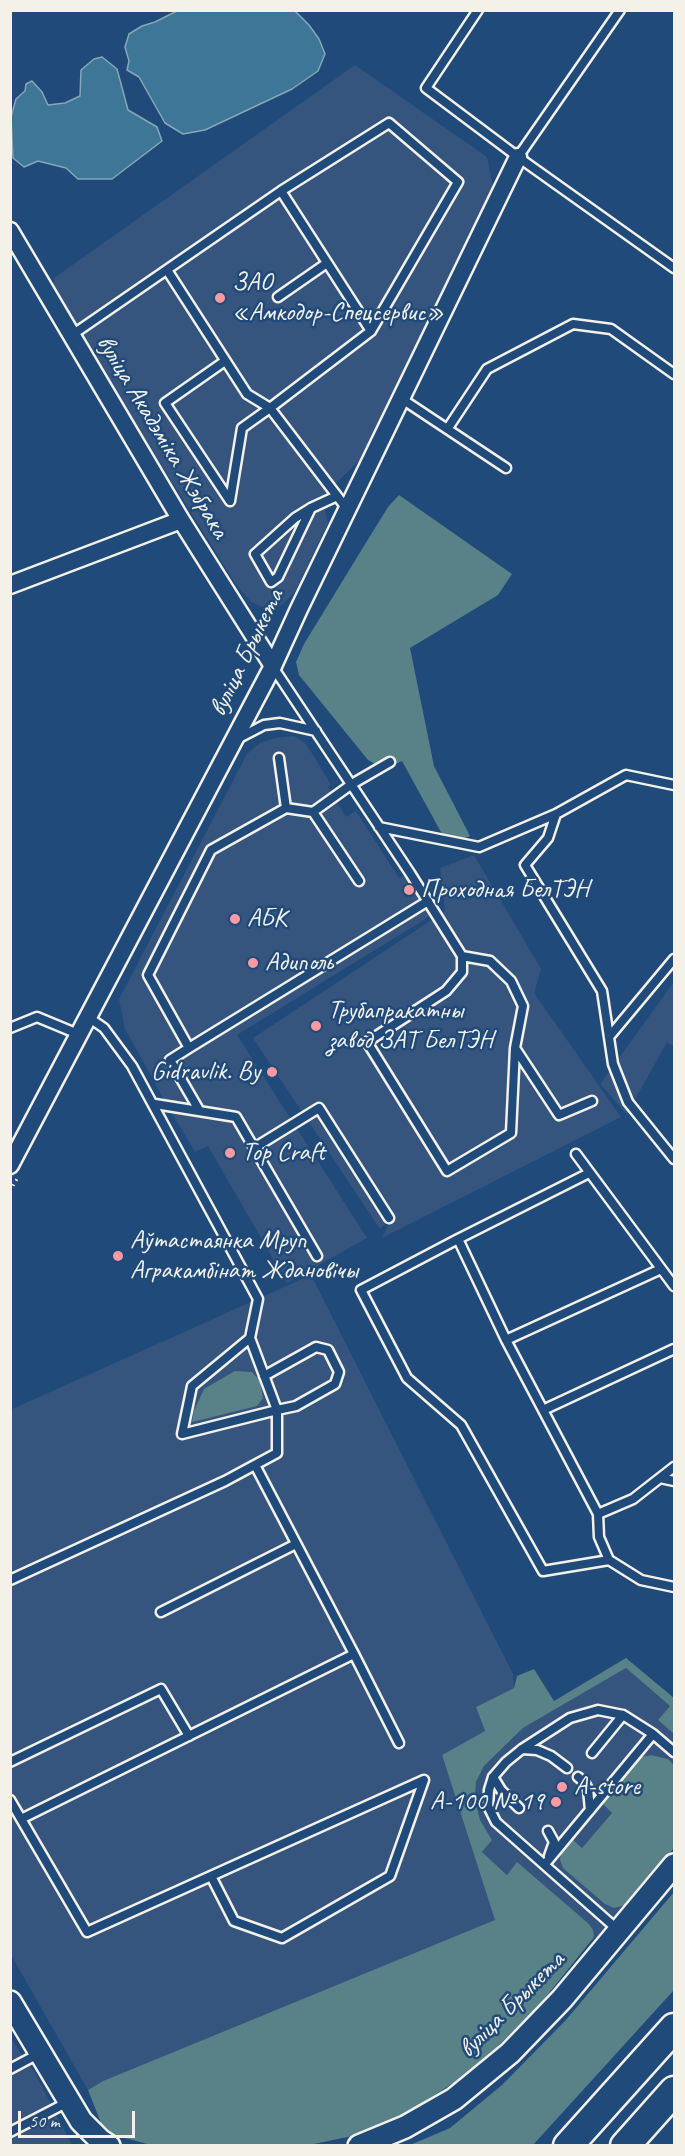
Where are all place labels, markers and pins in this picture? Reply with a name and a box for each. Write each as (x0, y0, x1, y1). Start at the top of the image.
place label: ЗАО «Амкодор-Спецсервис» (232, 267, 444, 328)
marker: ЗАО «Амкодор-Спецсервис» (213, 291, 227, 305)
place label: Проходная БелТЭН (421, 874, 589, 906)
marker: Проходная БелТЭН (402, 883, 416, 897)
place label: АБК (247, 903, 286, 935)
marker: АБК (228, 912, 242, 926)
place label: Адиполь (265, 947, 333, 979)
marker: Адиполь (246, 956, 260, 970)
place label: Трубапракатны завод ЗАТ БелТЭН (328, 995, 493, 1056)
marker: Трубапракатны завод ЗАТ БелТЭН (309, 1019, 323, 1033)
place label: Gidravlik. By (151, 1056, 260, 1088)
marker: Gidravlik. By (265, 1065, 279, 1079)
place label: Top Craft (242, 1137, 325, 1169)
marker: Top Craft (223, 1146, 237, 1160)
place label: Аўтастаянка Мруп Агракамбінат Ждановічы (130, 1225, 358, 1286)
marker: Аўтастаянка Мруп Агракамбінат Ждановічы (111, 1249, 125, 1263)
place label: А-store (574, 1771, 640, 1803)
marker: А-store (555, 1780, 569, 1794)
place label: А-100 № 19 (430, 1786, 544, 1818)
marker: А-100 № 19 (549, 1795, 563, 1809)

